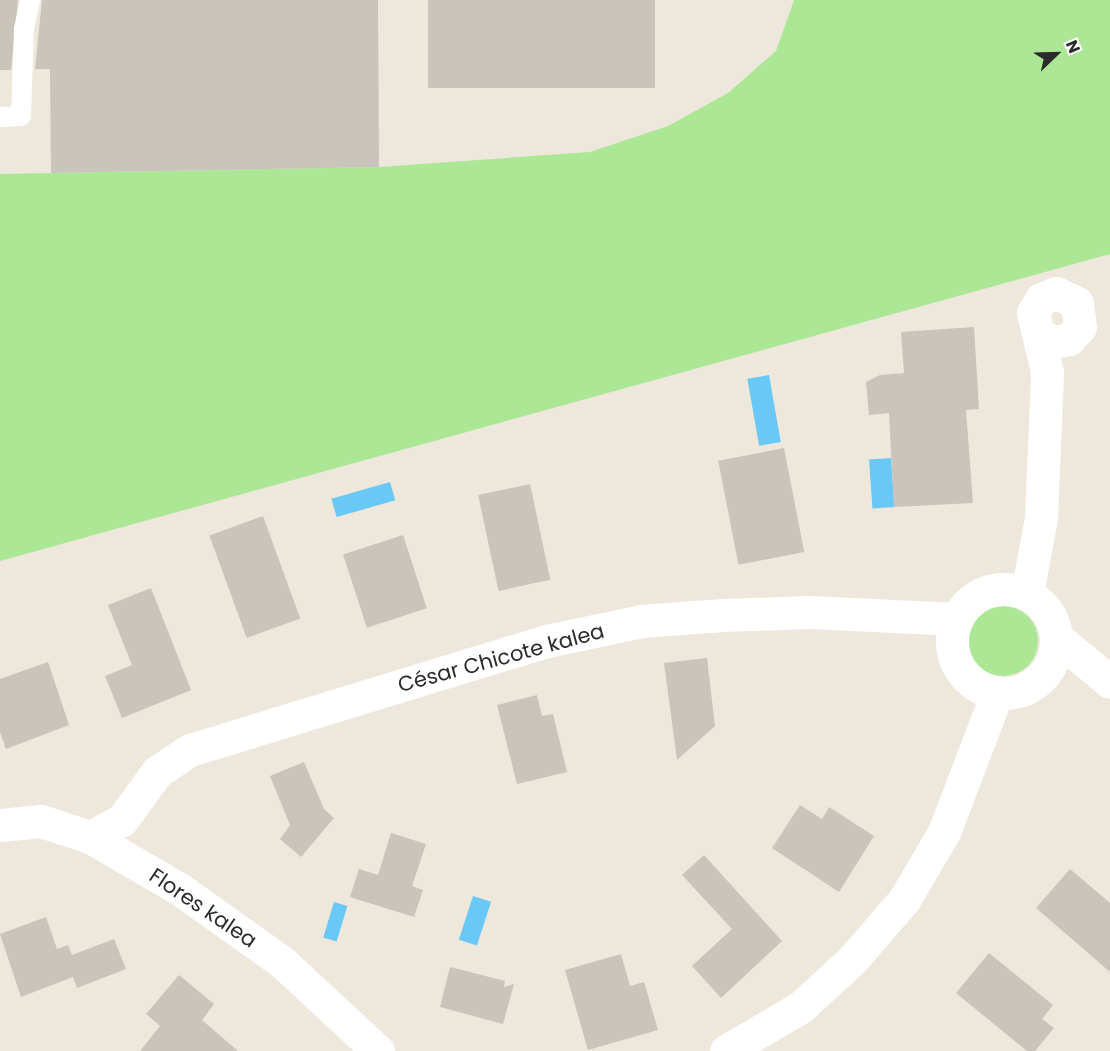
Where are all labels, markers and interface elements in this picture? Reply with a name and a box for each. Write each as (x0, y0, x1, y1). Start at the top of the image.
north arrow (1026, 24, 1086, 84)
text: N (1060, 37, 1086, 57)
street label: César Chicote kalea (395, 618, 607, 698)
street label: Flores kalea (145, 863, 261, 953)

